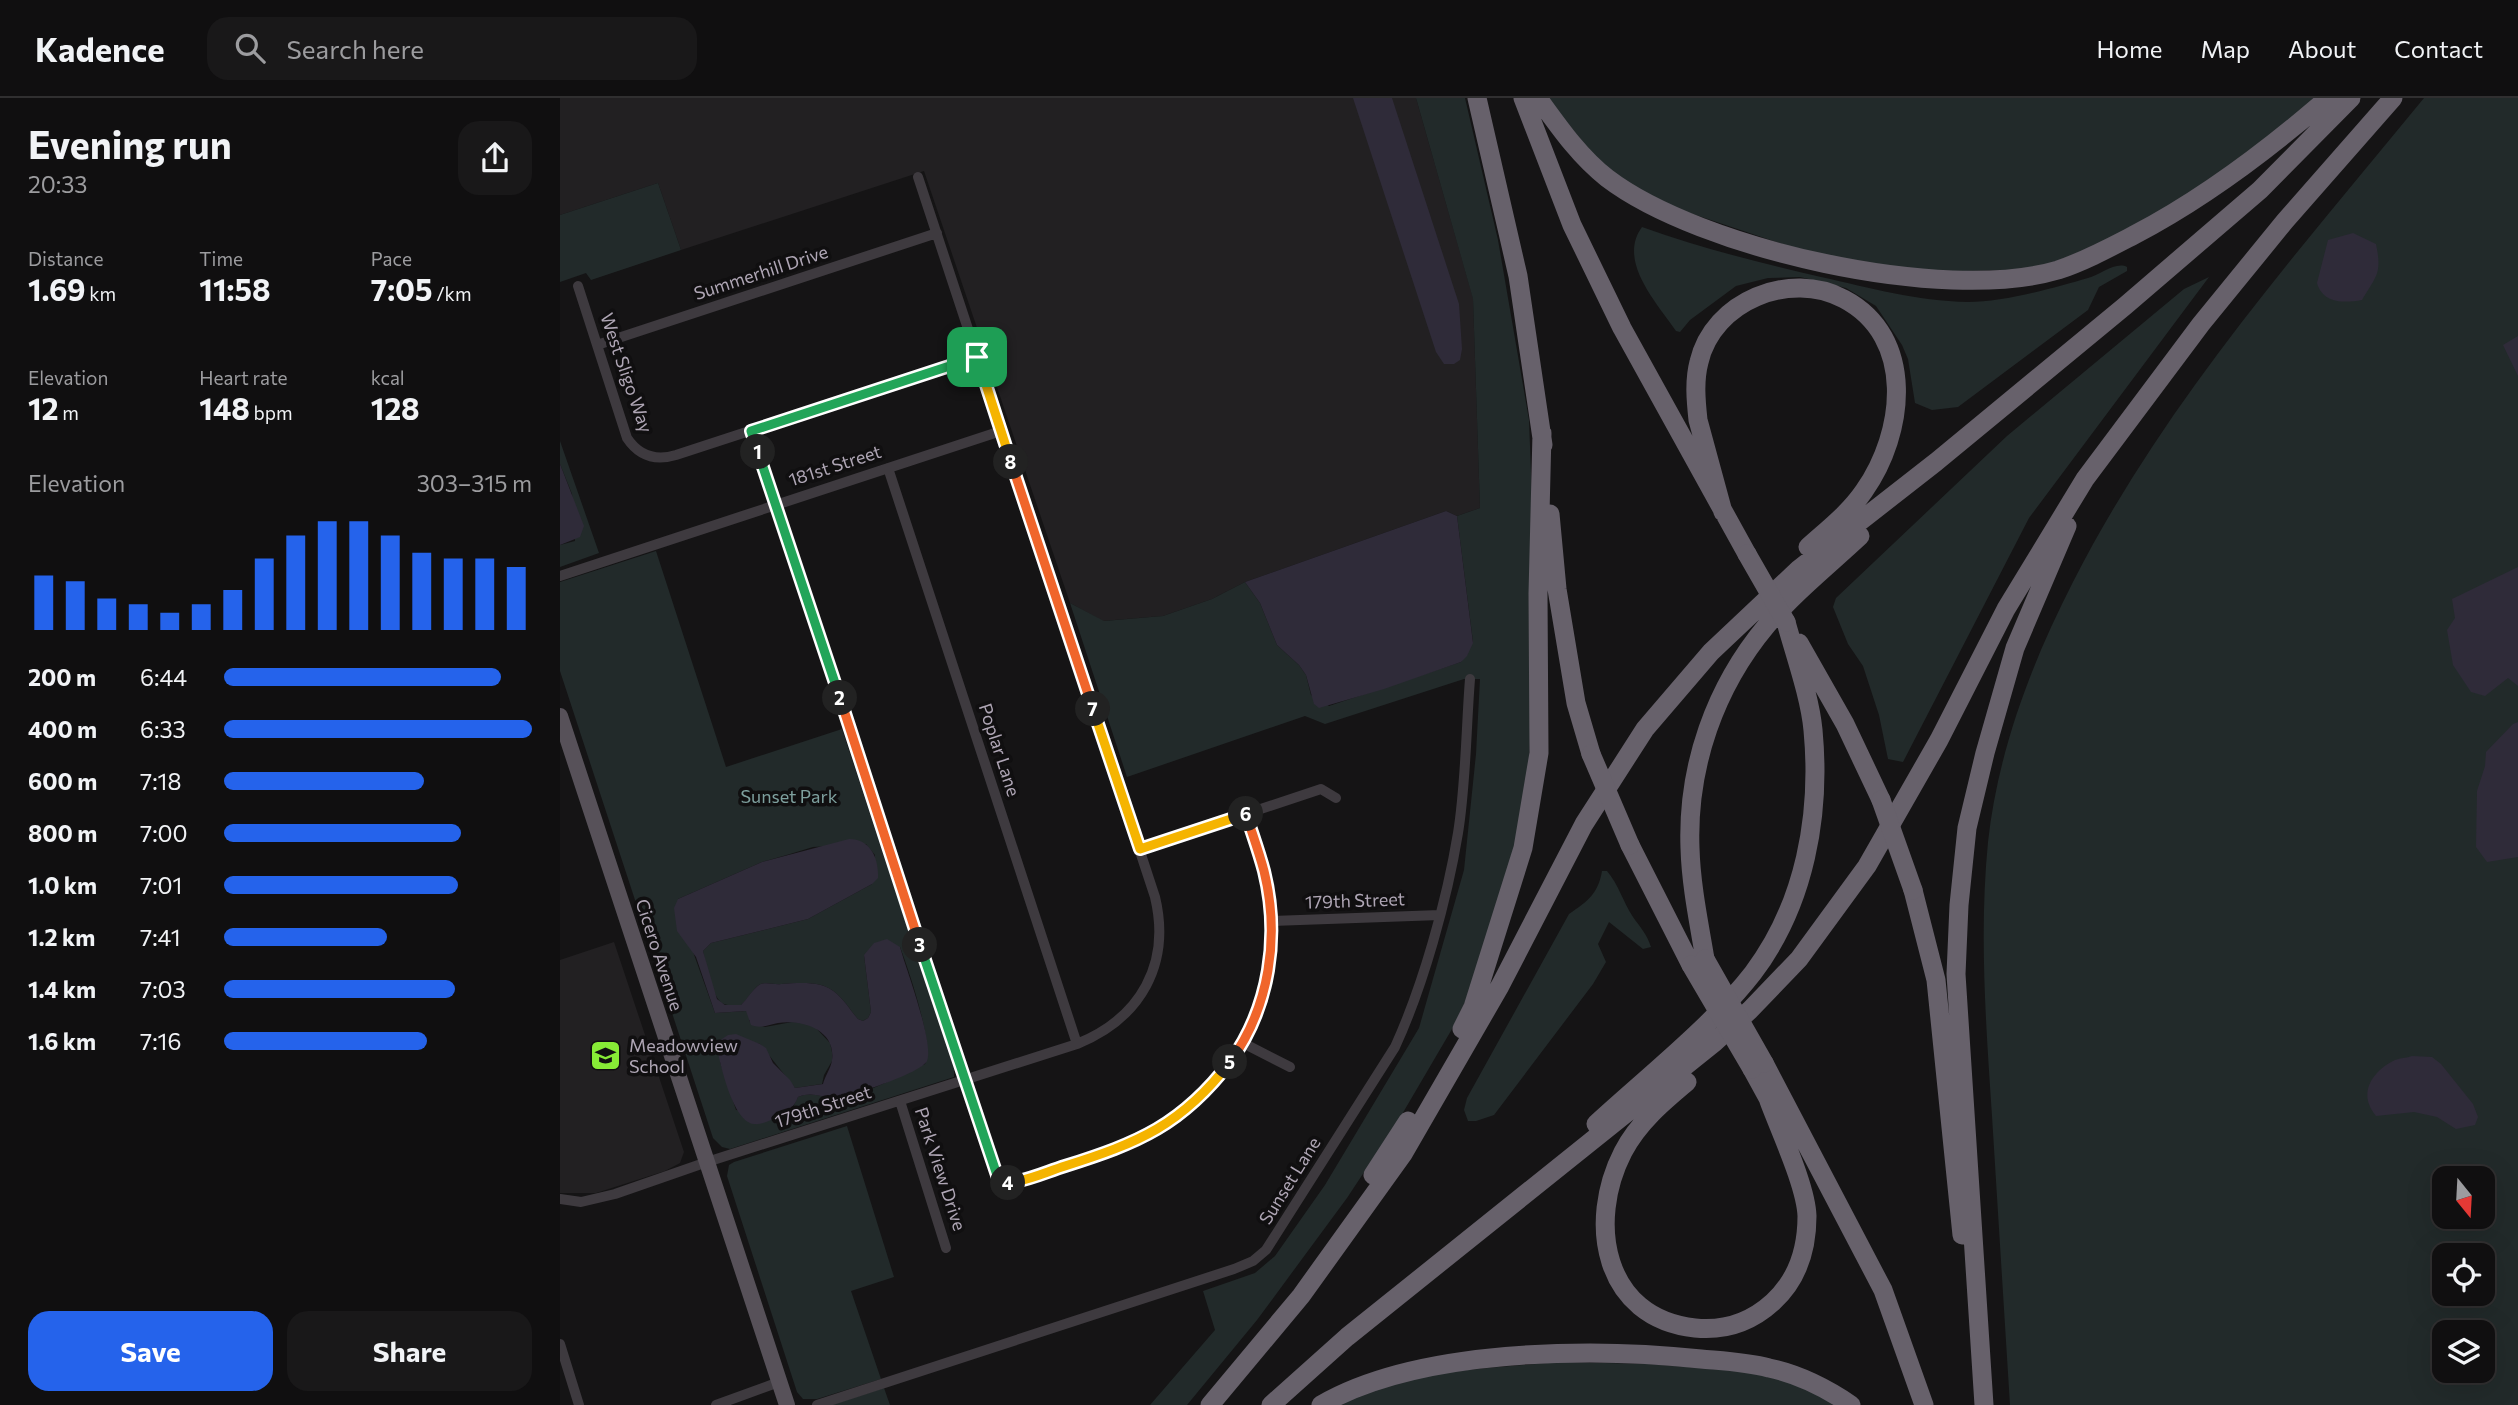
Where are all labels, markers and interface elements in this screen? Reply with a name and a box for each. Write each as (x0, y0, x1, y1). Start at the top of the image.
search box (207, 17, 697, 80)
text: Kadence (35, 28, 165, 69)
icon: search (231, 29, 269, 67)
text: Search here (287, 33, 424, 64)
text: Home (2097, 34, 2163, 63)
text: Map (2201, 34, 2250, 63)
text: About (2288, 34, 2356, 63)
text: Contact (2394, 34, 2483, 63)
text: Evening run (28, 120, 232, 167)
button: share (458, 121, 532, 195)
text: 20:33 (28, 170, 87, 198)
street label: Summerhill Drive (691, 240, 831, 304)
text: Distance (28, 247, 104, 270)
text: Time (199, 247, 243, 270)
text: Pace (371, 247, 412, 270)
text: 1.69 (28, 270, 86, 307)
text: 11:58 (199, 270, 270, 307)
text: 7:05 (371, 270, 433, 307)
text: km (86, 282, 116, 305)
text: /km (433, 282, 472, 305)
street label: West Sligo Way (596, 310, 658, 435)
pin (947, 327, 1007, 387)
icon: arrive (958, 338, 996, 376)
text: Elevation (28, 366, 108, 389)
text: Heart rate (199, 366, 288, 389)
text: kcal (371, 366, 405, 389)
text: 12 (28, 389, 59, 426)
text: 148 (199, 389, 250, 426)
text: 128 (371, 389, 420, 426)
text: m (59, 401, 79, 424)
text: bpm (250, 401, 293, 424)
pin: 1 (740, 434, 776, 470)
text: 1 (753, 440, 762, 463)
street label: 181st Street (786, 440, 884, 490)
pin: 8 (994, 444, 1028, 480)
text: 8 (1005, 450, 1016, 473)
text: Elevation (28, 469, 125, 497)
text: 303–315 m (417, 469, 532, 497)
text: 200 m (28, 663, 96, 691)
text: 6:44 (140, 663, 187, 691)
pin: 2 (822, 680, 858, 716)
text: 2 (834, 686, 845, 709)
pin: 7 (1076, 692, 1110, 726)
text: 7 (1087, 697, 1098, 720)
street label: Poplar Lane (975, 700, 1025, 799)
text: 400 m (28, 715, 97, 743)
text: 6:33 (140, 715, 186, 743)
text: 600 m (28, 767, 97, 795)
text: 7:18 (140, 767, 181, 795)
park label: Sunset Park (741, 785, 838, 807)
pin: 6 (1228, 796, 1264, 832)
text: 6 (1240, 802, 1251, 825)
text: 800 m (28, 819, 97, 847)
text: 7:00 (140, 819, 188, 847)
text: 1.0 km (28, 871, 97, 899)
text: 7:01 (140, 871, 182, 899)
street label: 179th Street (1305, 887, 1405, 913)
street label: Cicero Avenue (631, 896, 688, 1013)
text: 1.2 km (28, 923, 95, 951)
text: 7:41 (140, 923, 181, 951)
pin: 3 (902, 928, 938, 962)
text: 3 (914, 933, 925, 956)
text: 1.4 km (28, 975, 96, 1003)
text: 7:03 (140, 975, 186, 1003)
text: 1.6 km (28, 1027, 96, 1055)
text: 7:16 (140, 1027, 181, 1055)
place label: Meadowview School (629, 1034, 738, 1077)
school or university icon: Meadowview School (589, 1039, 623, 1073)
pin: 5 (1212, 1044, 1248, 1080)
text: 5 (1224, 1050, 1235, 1073)
street label: 179th Street (772, 1080, 874, 1132)
street label: Park View Drive (911, 1104, 971, 1233)
street label: Sunset Lane (1254, 1133, 1325, 1228)
pin: 4 (990, 1166, 1026, 1200)
north arrow (2432, 1166, 2496, 1228)
map controls (2432, 1166, 2495, 1383)
text: 4 (1002, 1171, 1013, 1194)
button: locate (2432, 1243, 2495, 1306)
button: Save (28, 1311, 273, 1391)
button: Share (287, 1311, 532, 1391)
button: layers (2432, 1320, 2495, 1383)

